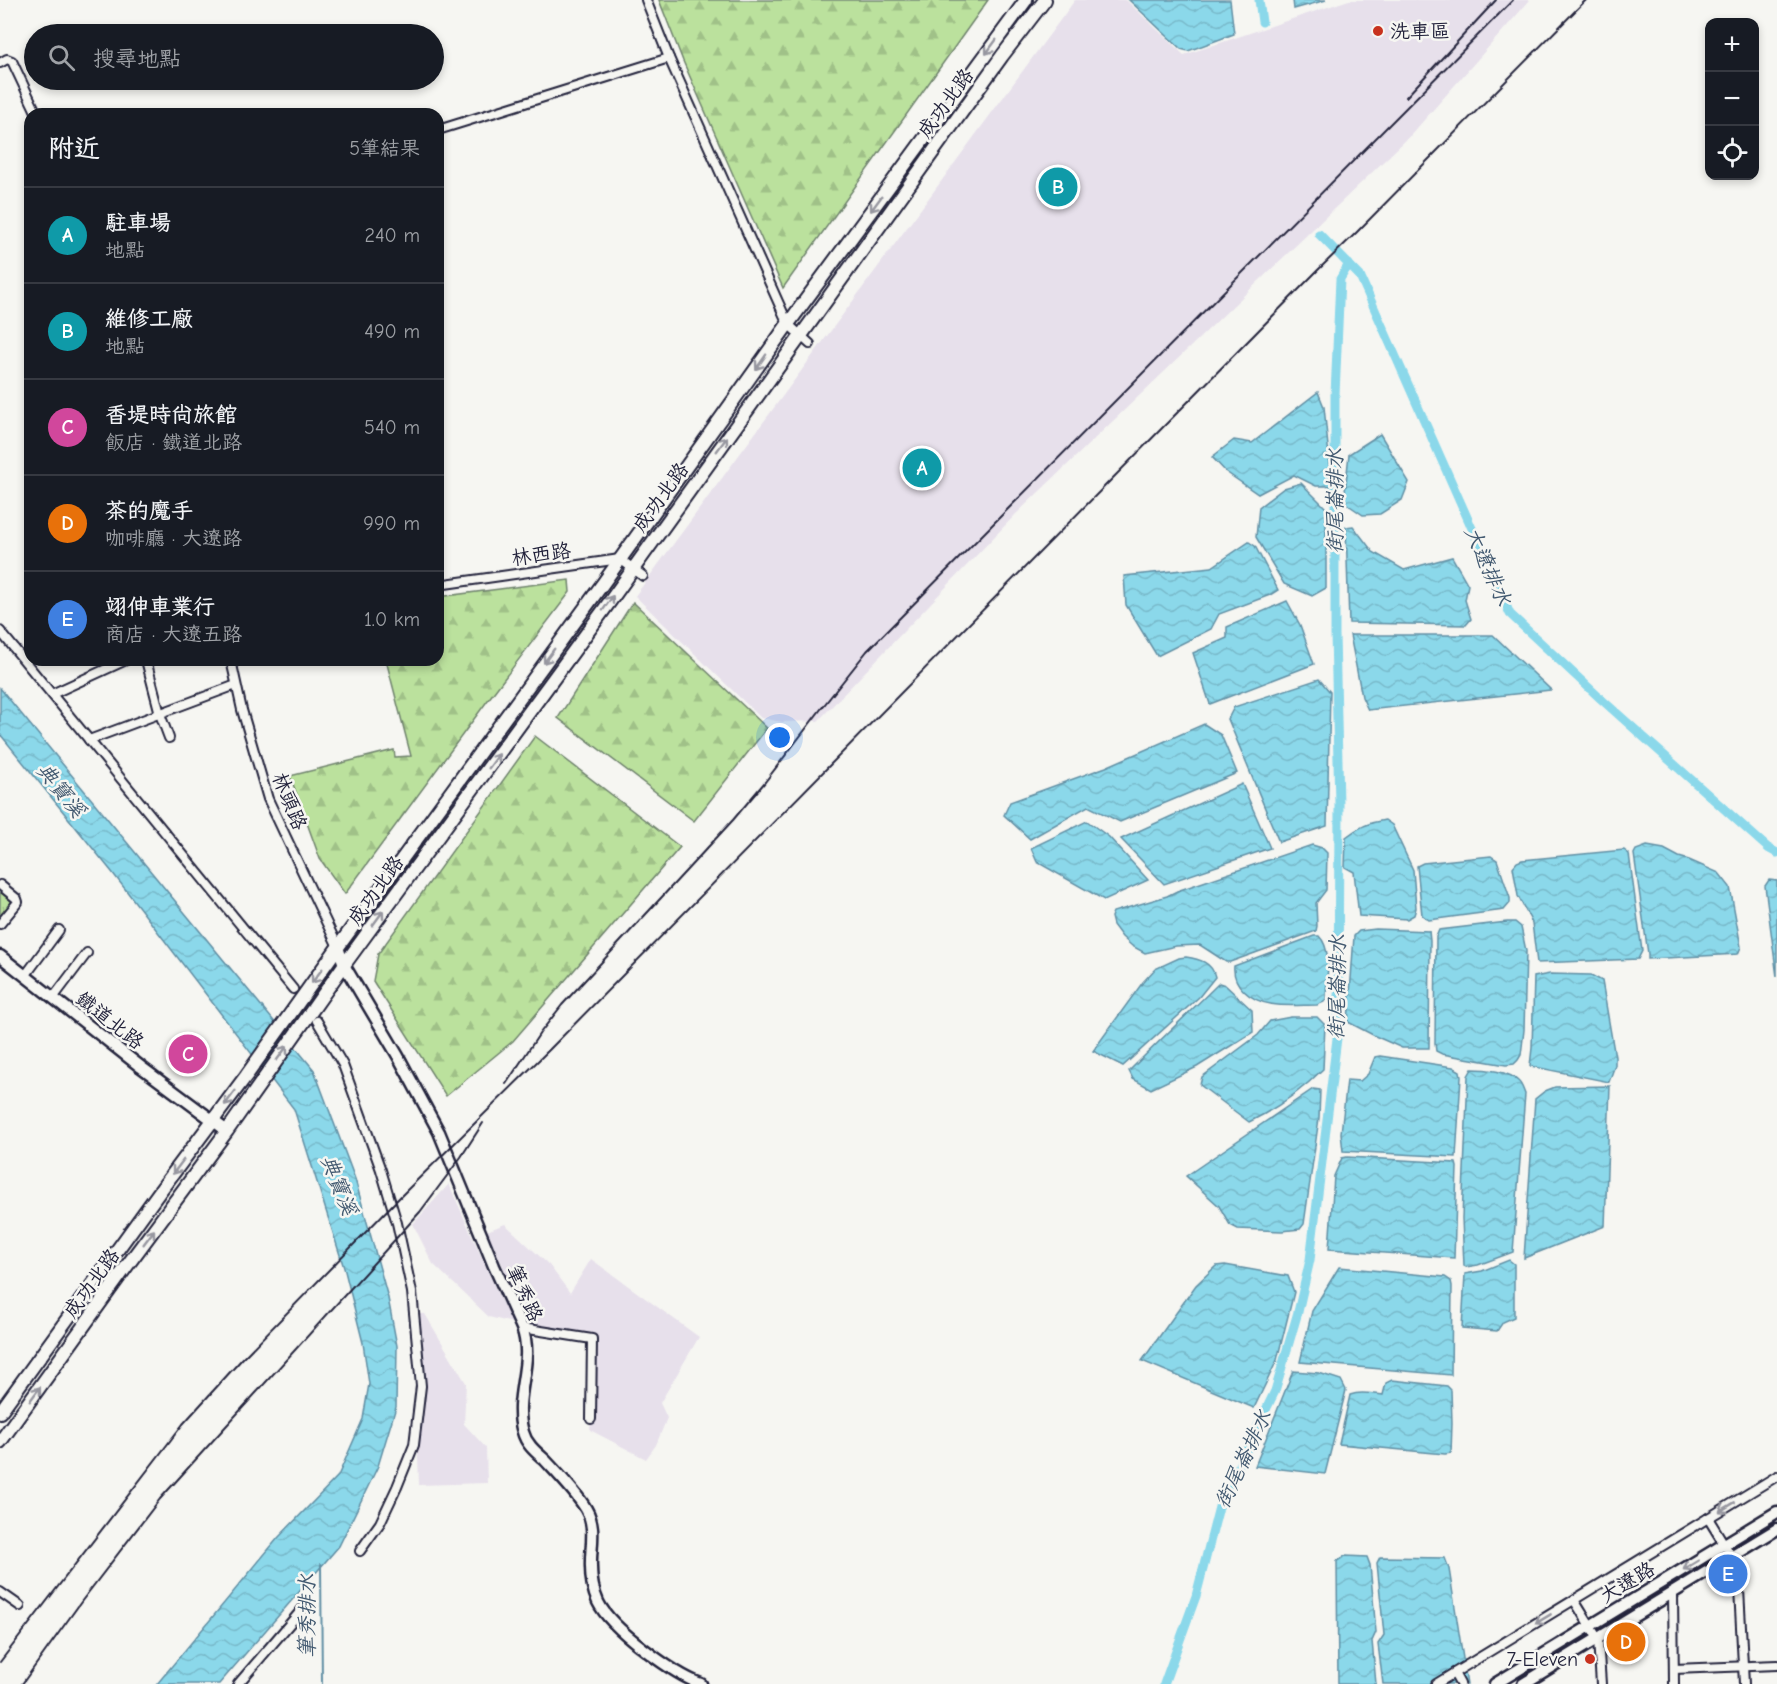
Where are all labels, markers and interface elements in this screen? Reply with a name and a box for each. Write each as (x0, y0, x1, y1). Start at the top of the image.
map controls (1705, 18, 1759, 180)
button: + (1705, 18, 1759, 72)
place label: 洗車區 (1390, 20, 1450, 43)
search box (24, 24, 444, 90)
marker: 洗車區 (1371, 24, 1385, 38)
one-way arrow (985, 39, 998, 55)
icon: search (45, 41, 78, 74)
text: 搜尋地點 (93, 46, 181, 72)
street label: 成功北路 (913, 63, 979, 142)
button: − (1705, 72, 1759, 126)
button: locate (1705, 126, 1759, 180)
text: 附近 (48, 134, 100, 164)
text: 5筆結果 (349, 137, 420, 160)
pin: B (1038, 164, 1078, 210)
one-way arrow (870, 196, 882, 212)
text: 駐車場 (105, 210, 171, 236)
text: A (62, 224, 73, 247)
text: 240 m (365, 224, 420, 247)
text: 地點 (105, 239, 145, 262)
text: 維修工廠 (105, 306, 193, 332)
text: B (61, 320, 74, 343)
text: 490 m (364, 320, 420, 343)
text: 地點 (105, 335, 145, 358)
one-way arrow (755, 353, 767, 369)
text: 香堤時尚旅館 (105, 402, 237, 428)
text: C (61, 416, 74, 439)
text: 540 m (364, 416, 420, 439)
text: 飯店 · 鐵道北路 (105, 431, 242, 454)
one-way arrow (716, 437, 728, 453)
pin: A (902, 446, 942, 490)
water label: 街尾崙排水 (1323, 448, 1347, 554)
street label: 成功北路 (628, 457, 694, 536)
text: 茶的魔手 (105, 498, 193, 524)
text: D (61, 512, 74, 535)
text: 990 m (363, 512, 420, 535)
water label: 大遼排水 (1460, 523, 1516, 610)
text: 咖啡廳 · 大遼路 (105, 527, 242, 550)
street label: 林西路 (510, 539, 573, 570)
text: 翊伸車業行 (105, 594, 215, 620)
one-way arrow (602, 595, 615, 611)
text: E (62, 608, 73, 631)
text: 1.0 km (364, 608, 420, 631)
text: 商店 · 大遼五路 (105, 623, 242, 646)
one-way arrow (543, 648, 555, 664)
your location (765, 723, 794, 752)
one-way arrow (487, 753, 500, 769)
water label: 典寶溪 (32, 758, 91, 823)
street label: 林頭路 (268, 769, 312, 834)
street label: 成功北路 (343, 850, 409, 929)
one-way arrow (372, 910, 385, 926)
water label: 街尾崙排水 (1324, 933, 1350, 1040)
one-way arrow (311, 968, 323, 984)
street label: 鐵道北路 (71, 987, 149, 1055)
pin: C (168, 1032, 207, 1076)
one-way arrow (276, 1045, 289, 1061)
one-way arrow (223, 1090, 236, 1106)
water label: 典寶溪 (316, 1151, 362, 1220)
one-way arrow (172, 1159, 184, 1175)
one-way arrow (143, 1229, 155, 1245)
street label: 成功北路 (59, 1243, 125, 1322)
street label: 筆秀路 (502, 1261, 548, 1326)
one-way arrow (28, 1387, 41, 1403)
water label: 街尾崙排水 (1210, 1405, 1276, 1512)
one-way arrow (1719, 1501, 1736, 1513)
pin: E (1708, 1552, 1748, 1596)
street label: 大遼路 (1596, 1557, 1660, 1608)
one-way arrow (1683, 1559, 1700, 1571)
water label: 筆秀排水 (295, 1573, 319, 1658)
one-way arrow (1535, 1613, 1552, 1625)
pin: D (1606, 1620, 1646, 1664)
place label: 7-Eleven (1507, 1648, 1578, 1671)
marker: 7-Eleven (1583, 1652, 1597, 1666)

